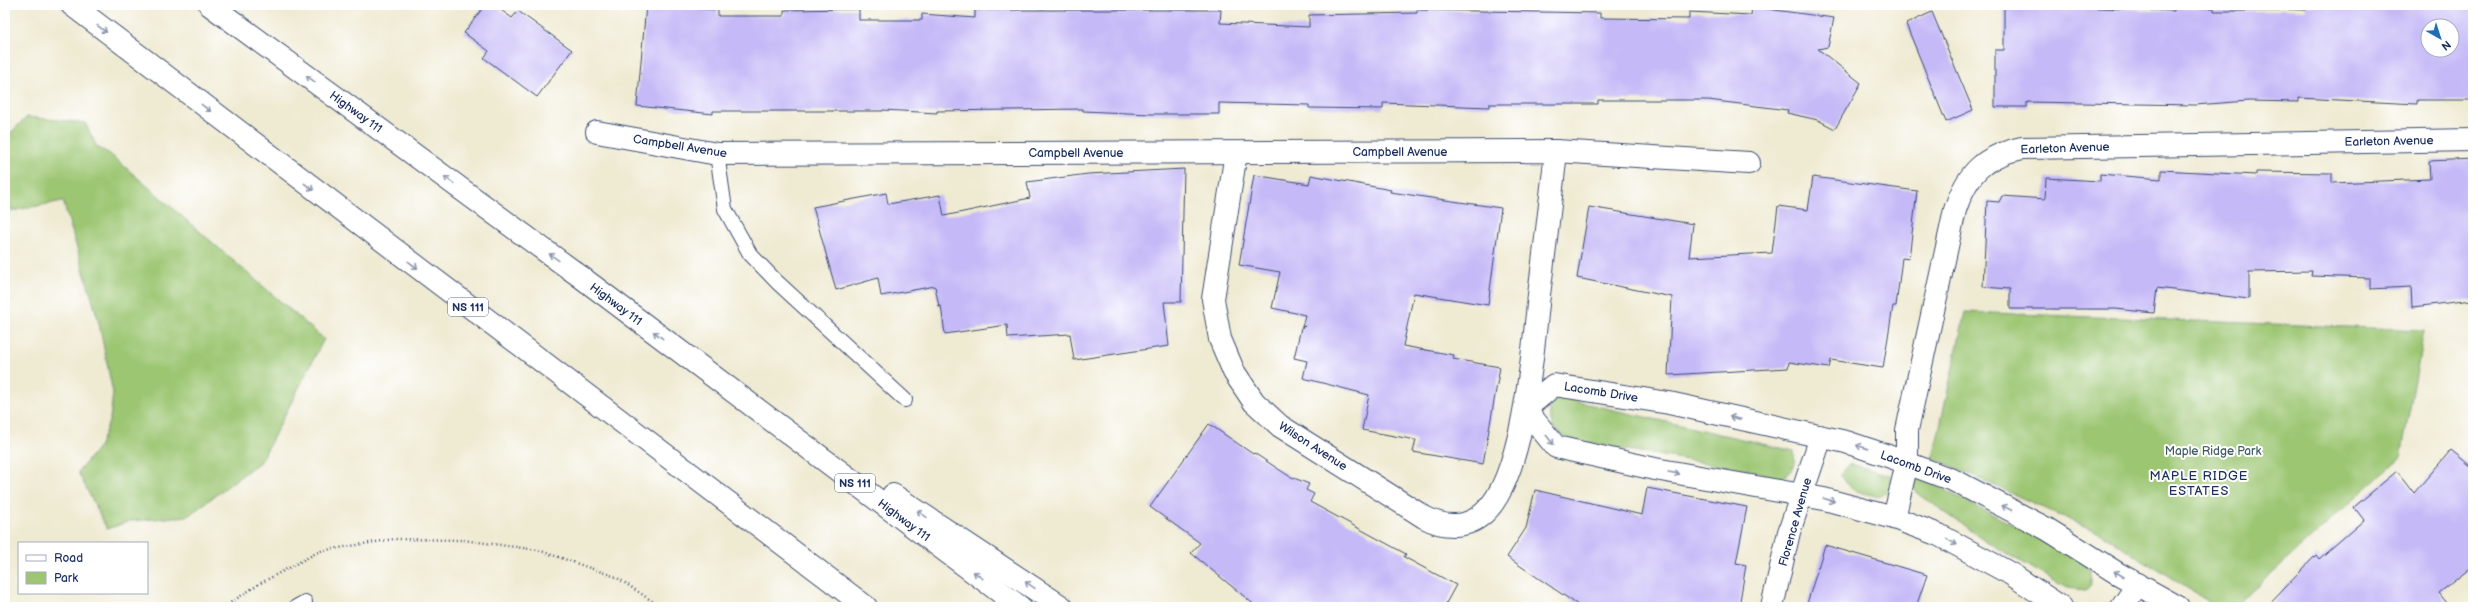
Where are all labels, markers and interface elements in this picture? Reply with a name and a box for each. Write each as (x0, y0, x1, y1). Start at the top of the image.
north arrow (2420, 18, 2460, 58)
one-way arrow (97, 25, 108, 33)
text: N (2439, 38, 2453, 53)
one-way arrow (305, 75, 316, 83)
street label: Highway 111 (326, 88, 385, 137)
one-way arrow (200, 104, 211, 112)
street label: Campbell Avenue (632, 132, 728, 161)
street label: Earleton Avenue (2344, 133, 2434, 150)
street label: Earleton Avenue (2020, 139, 2110, 158)
street label: Campbell Avenue (1353, 145, 1447, 160)
street label: Campbell Avenue (1029, 146, 1123, 161)
one-way arrow (444, 176, 455, 184)
one-way arrow (304, 182, 315, 191)
one-way arrow (549, 253, 560, 261)
one-way arrow (407, 261, 418, 270)
street label: Highway 111 (587, 280, 645, 329)
road number: NS 111 (448, 298, 488, 316)
one-way arrow (653, 331, 664, 339)
street label: Lacomb Drive (1563, 379, 1639, 406)
one-way arrow (1729, 414, 1742, 421)
street label: Wilson Avenue (1276, 419, 1350, 474)
one-way arrow (1546, 434, 1554, 445)
one-way arrow (1856, 443, 1869, 450)
park label: Maple Ridge Park (2165, 444, 2261, 459)
street label: Lacomb Drive (1878, 448, 1954, 487)
district label: MAPLE RIDGE ESTATES (2150, 468, 2248, 499)
one-way arrow (1667, 469, 1680, 477)
road number: NS 111 (835, 474, 875, 492)
street label: Florence Avenue (1776, 476, 1815, 568)
street label: Highway 111 (875, 496, 933, 545)
one-way arrow (1823, 497, 1836, 504)
one-way arrow (2002, 504, 2014, 511)
one-way arrow (916, 509, 927, 518)
one-way arrow (1946, 538, 1958, 546)
legend (18, 542, 148, 594)
text: Road (54, 551, 83, 566)
one-way arrow (2114, 569, 2126, 577)
text: Park (54, 571, 78, 586)
one-way arrow (972, 571, 983, 579)
one-way arrow (1024, 581, 1036, 589)

